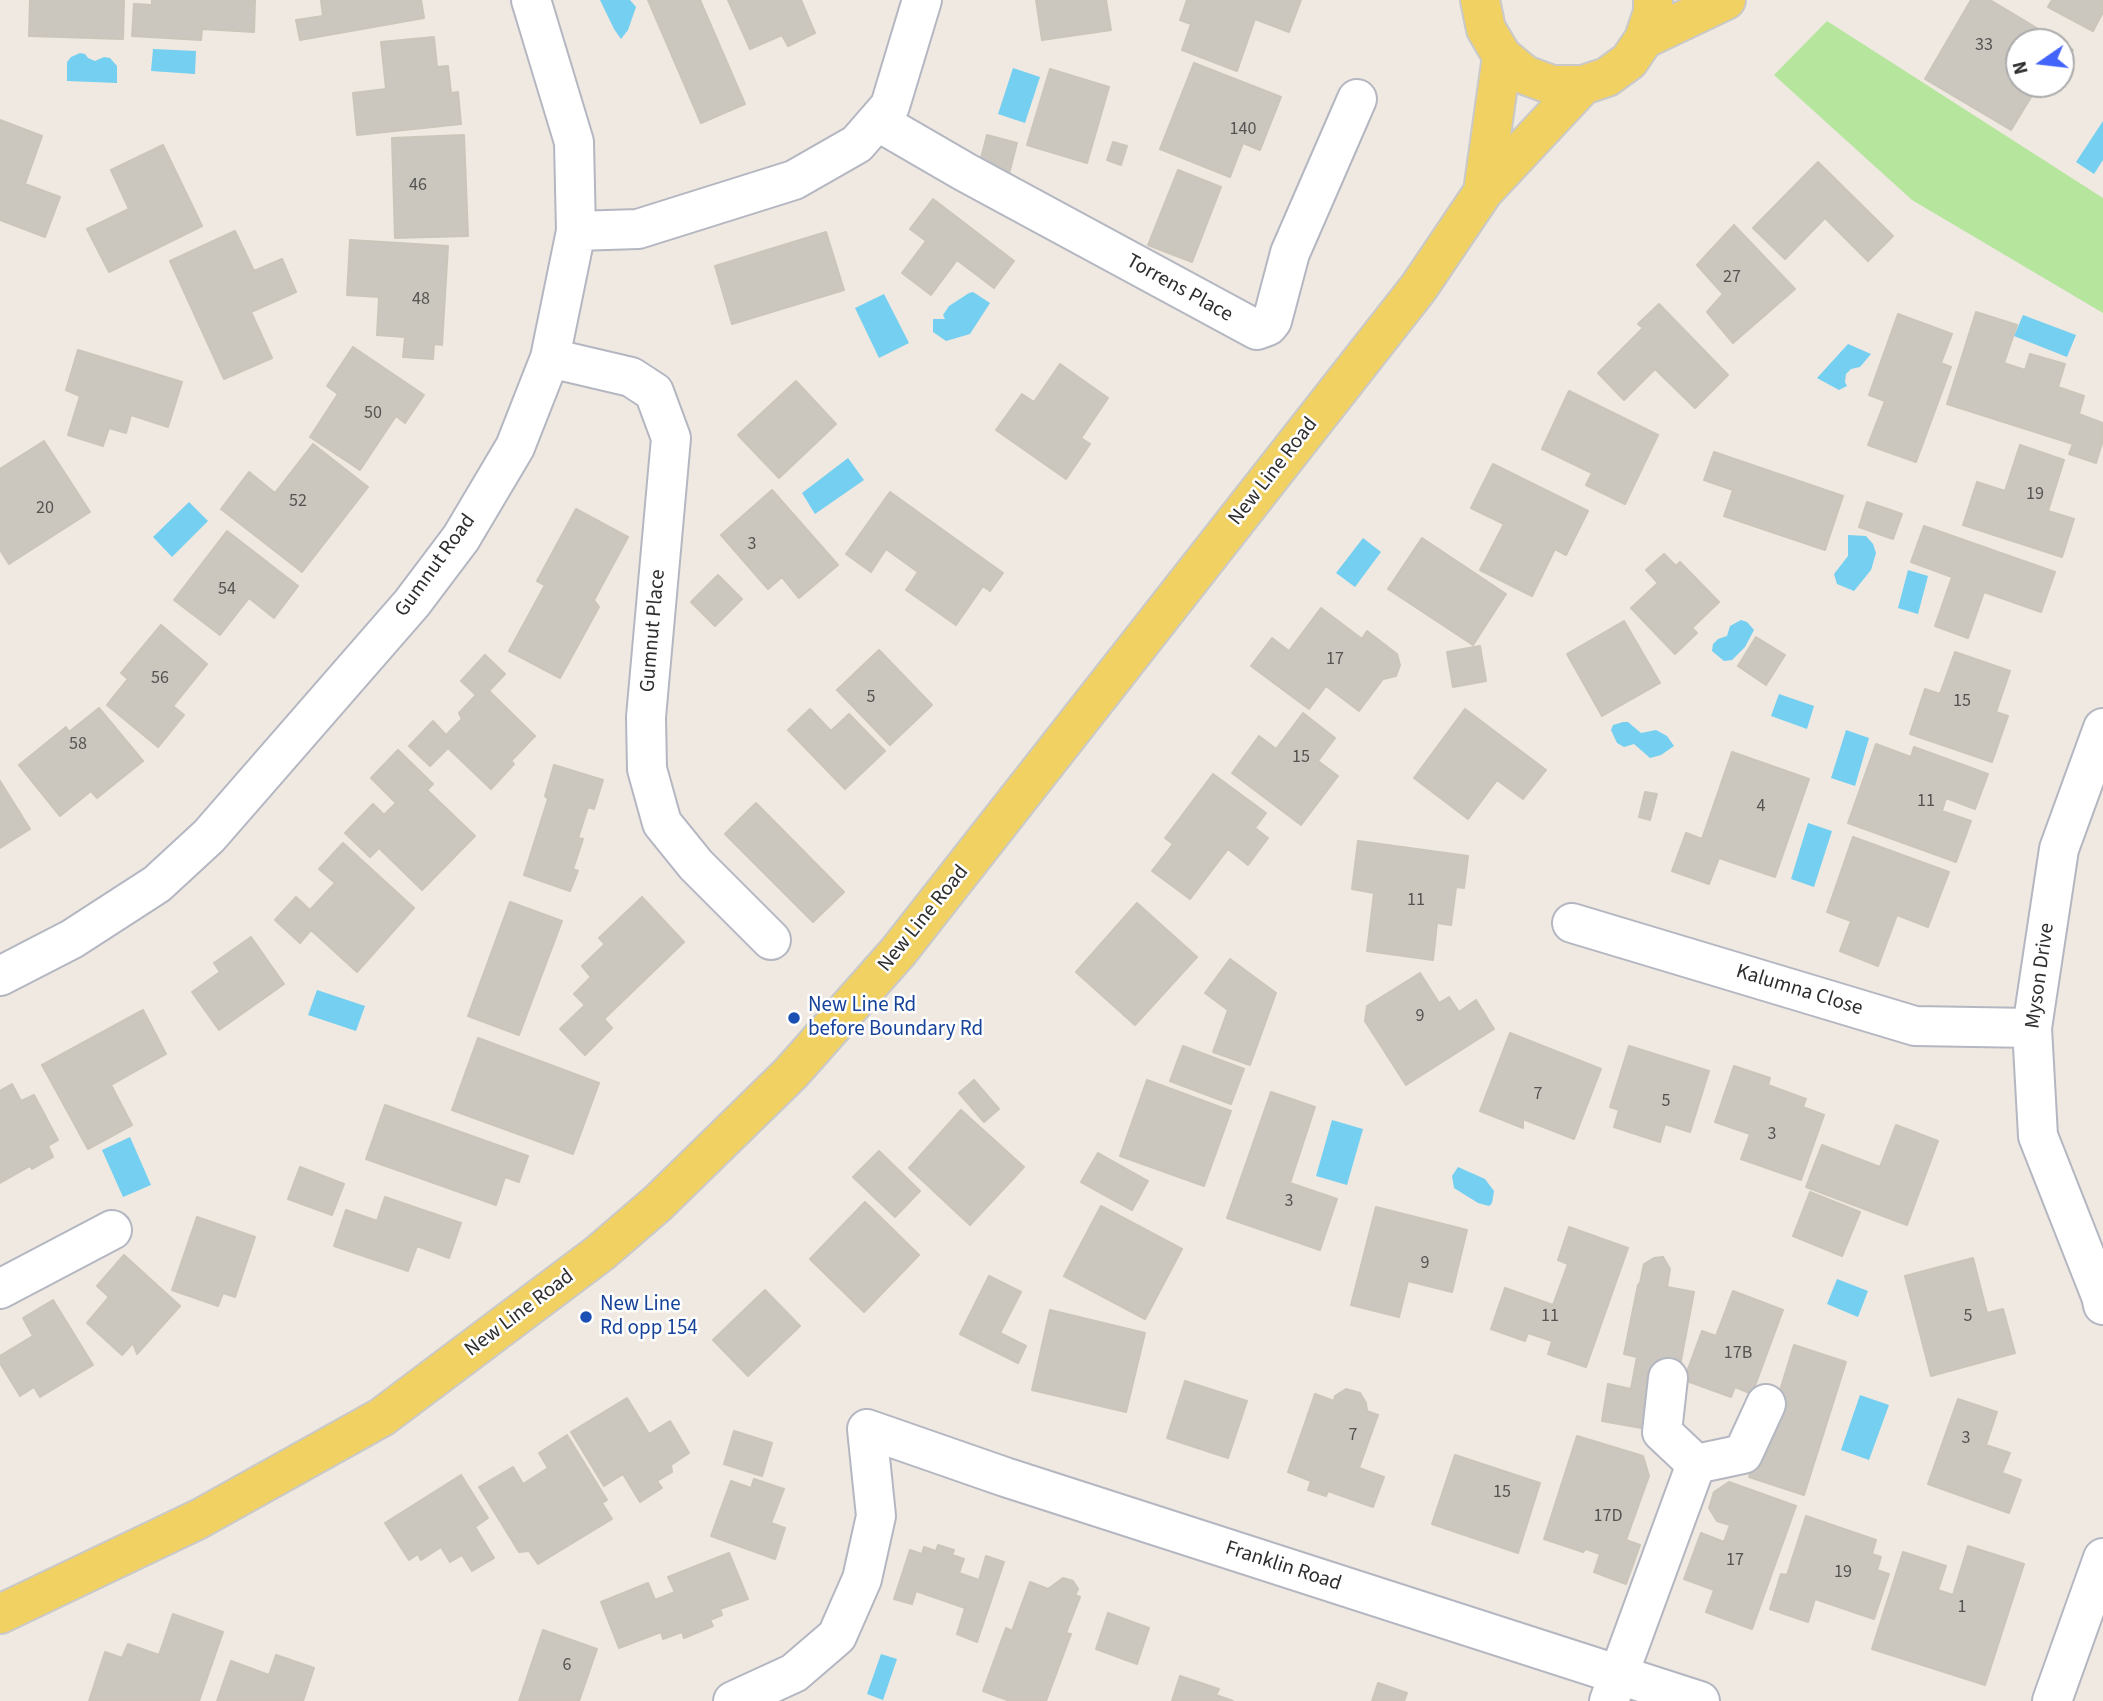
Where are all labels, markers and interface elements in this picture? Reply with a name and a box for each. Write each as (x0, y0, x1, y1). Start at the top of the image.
north arrow (2005, 28, 2075, 98)
house number: 33 (1975, 35, 1993, 57)
text: N (2006, 58, 2036, 77)
house number: 140 (1230, 119, 1256, 141)
house number: 46 (409, 175, 427, 197)
street label: Torrens Place (1121, 249, 1237, 329)
house number: 27 (1723, 267, 1741, 289)
house number: 48 (412, 289, 430, 311)
house number: 50 (364, 403, 382, 425)
street label: New Line Road (1224, 413, 1324, 531)
house number: 19 (2026, 484, 2044, 506)
house number: 52 (289, 491, 307, 513)
house number: 20 (36, 498, 54, 520)
street label: Gumnut Road (390, 510, 482, 622)
house number: 3 (748, 534, 756, 556)
street label: Gumnut Place (636, 568, 672, 694)
house number: 54 (218, 579, 236, 601)
house number: 17 (1326, 649, 1344, 671)
house number: 56 (151, 668, 169, 690)
house number: 5 (867, 687, 875, 709)
house number: 15 (1953, 691, 1971, 713)
house number: 58 (69, 734, 87, 756)
house number: 15 (1292, 747, 1310, 769)
house number: 11 (1917, 791, 1935, 813)
house number: 4 (1757, 796, 1765, 818)
street label: New Line Road (873, 861, 975, 977)
house number: 11 (1407, 890, 1425, 912)
street label: Myson Drive (2021, 922, 2061, 1030)
street label: Kalumna Close (1733, 960, 1865, 1022)
place label: New Line Rd before Boundary Rd (808, 993, 983, 1043)
house number: 9 (1416, 1006, 1424, 1028)
marker: New Line Rd before Boundary Rd (786, 1010, 802, 1026)
house number: 7 (1534, 1084, 1542, 1106)
house number: 5 (1662, 1091, 1670, 1113)
house number: 3 (1768, 1124, 1776, 1146)
house number: 3 (1285, 1191, 1293, 1213)
house number: 9 (1421, 1253, 1429, 1275)
street label: New Line Road (461, 1265, 579, 1363)
place label: New Line Rd opp 154 (600, 1292, 698, 1342)
house number: 11 (1541, 1306, 1559, 1328)
house number: 5 (1964, 1306, 1972, 1328)
marker: New Line Rd opp 154 (578, 1309, 594, 1325)
house number: 17B (1724, 1343, 1752, 1365)
house number: 7 (1349, 1425, 1357, 1447)
house number: 3 (1962, 1428, 1970, 1450)
house number: 15 (1493, 1482, 1511, 1504)
house number: 17D (1594, 1506, 1622, 1528)
street label: Franklin Road (1222, 1536, 1344, 1598)
house number: 17 (1726, 1550, 1744, 1572)
house number: 19 (1834, 1562, 1852, 1584)
house number: 1 (1958, 1597, 1966, 1619)
house number: 6 (563, 1655, 571, 1677)

